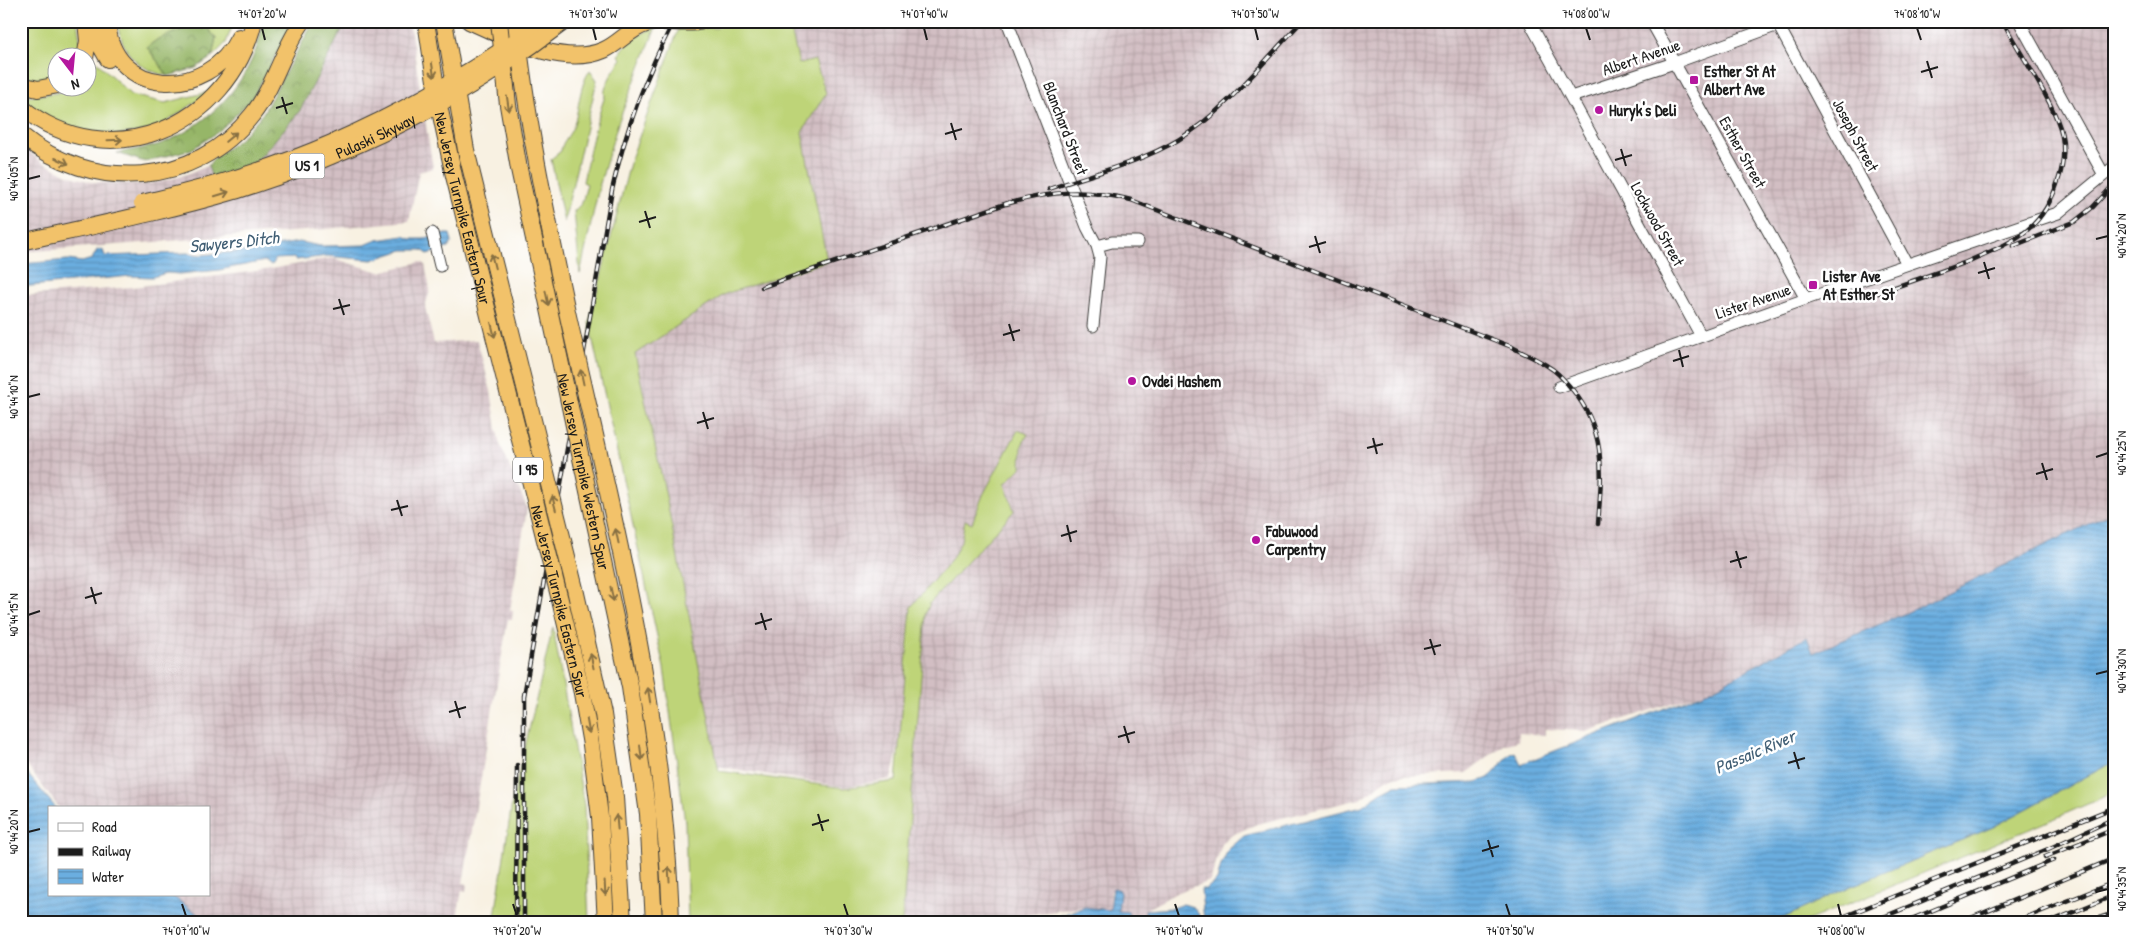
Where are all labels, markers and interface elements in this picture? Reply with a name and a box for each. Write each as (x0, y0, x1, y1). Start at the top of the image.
text: 74°07'20"W (238, 5, 287, 22)
text: 74°07'30"W (569, 5, 618, 22)
text: 74°07'40"W (900, 5, 948, 22)
text: 74°07'50"W (1231, 5, 1280, 22)
text: 74°08'00"W (1562, 5, 1610, 22)
text: 74°08'10"W (1894, 5, 1941, 22)
street label: Albert Avenue (1599, 33, 1683, 81)
north arrow (48, 48, 98, 98)
place label: Esther St At Albert Ave (1704, 60, 1776, 100)
one-way arrow (428, 61, 438, 77)
marker: Esther St At Albert Ave (1688, 74, 1700, 86)
text: N (69, 75, 82, 95)
street label: Blanchard Street (1038, 78, 1094, 178)
street label: Joseph Street (1828, 95, 1885, 176)
one-way arrow (504, 96, 514, 112)
place label: Huryk's Deli (1609, 99, 1677, 122)
marker: Huryk's Deli (1593, 104, 1605, 116)
street label: Pulaski Skyway (332, 107, 419, 164)
street label: New Jersey Turnpike Eastern Spur (430, 110, 497, 307)
street label: Esther Street (1714, 112, 1772, 192)
one-way arrow (224, 131, 237, 142)
one-way arrow (107, 135, 123, 144)
road number: US 1 (290, 154, 324, 178)
one-way arrow (54, 156, 69, 166)
text: 40°44'05"N (5, 157, 22, 201)
street label: Lockwood Street (1626, 178, 1690, 270)
one-way arrow (213, 189, 229, 199)
text: 40°44'20"N (2113, 214, 2130, 258)
water label: Sawyers Ditch (188, 224, 281, 259)
one-way arrow (488, 253, 498, 269)
place label: Lister Ave At Esther St (1823, 265, 1895, 305)
street label: Lister Avenue (1713, 278, 1794, 324)
marker: Lister Ave At Esther St (1807, 279, 1819, 291)
one-way arrow (543, 290, 552, 306)
one-way arrow (489, 322, 498, 338)
one-way arrow (577, 370, 586, 386)
place label: Ovdei Hashem (1142, 370, 1221, 392)
street label: New Jersey Turnpike Western Spur (552, 372, 616, 572)
text: 40°44'10"N (5, 375, 22, 419)
marker: Ovdei Hashem (1126, 375, 1138, 387)
text: 40°44'25"N (2113, 431, 2130, 475)
road number: I 95 (513, 458, 543, 482)
one-way arrow (549, 496, 558, 512)
street label: New Jersey Turnpike Eastern Spur (526, 503, 594, 699)
place label: Fabuwood Carpentry (1265, 520, 1326, 561)
one-way arrow (612, 529, 621, 545)
marker: Fabuwood Carpentry (1250, 534, 1262, 546)
one-way arrow (607, 585, 617, 601)
text: 40°44'15"N (5, 593, 22, 637)
text: 40°44'30"N (2113, 649, 2130, 693)
one-way arrow (587, 654, 597, 670)
one-way arrow (644, 688, 654, 704)
one-way arrow (583, 718, 593, 734)
water label: Passaic River (1711, 723, 1801, 780)
one-way arrow (636, 745, 646, 761)
legend (48, 806, 210, 896)
text: 40°44'20"N (5, 810, 22, 854)
one-way arrow (613, 814, 622, 830)
text: Road (92, 816, 117, 837)
text: Railway (92, 840, 131, 861)
text: Water (92, 866, 124, 887)
one-way arrow (665, 866, 674, 882)
text: 40°44'35"N (2113, 867, 2130, 911)
one-way arrow (600, 880, 609, 896)
text: 74°07'10"W (162, 922, 210, 939)
text: 74°07'20"W (493, 922, 542, 939)
text: 74°07'30"W (824, 922, 873, 939)
text: 74°07'40"W (1155, 922, 1203, 939)
text: 74°07'50"W (1486, 922, 1535, 939)
text: 74°08'00"W (1817, 922, 1865, 939)

